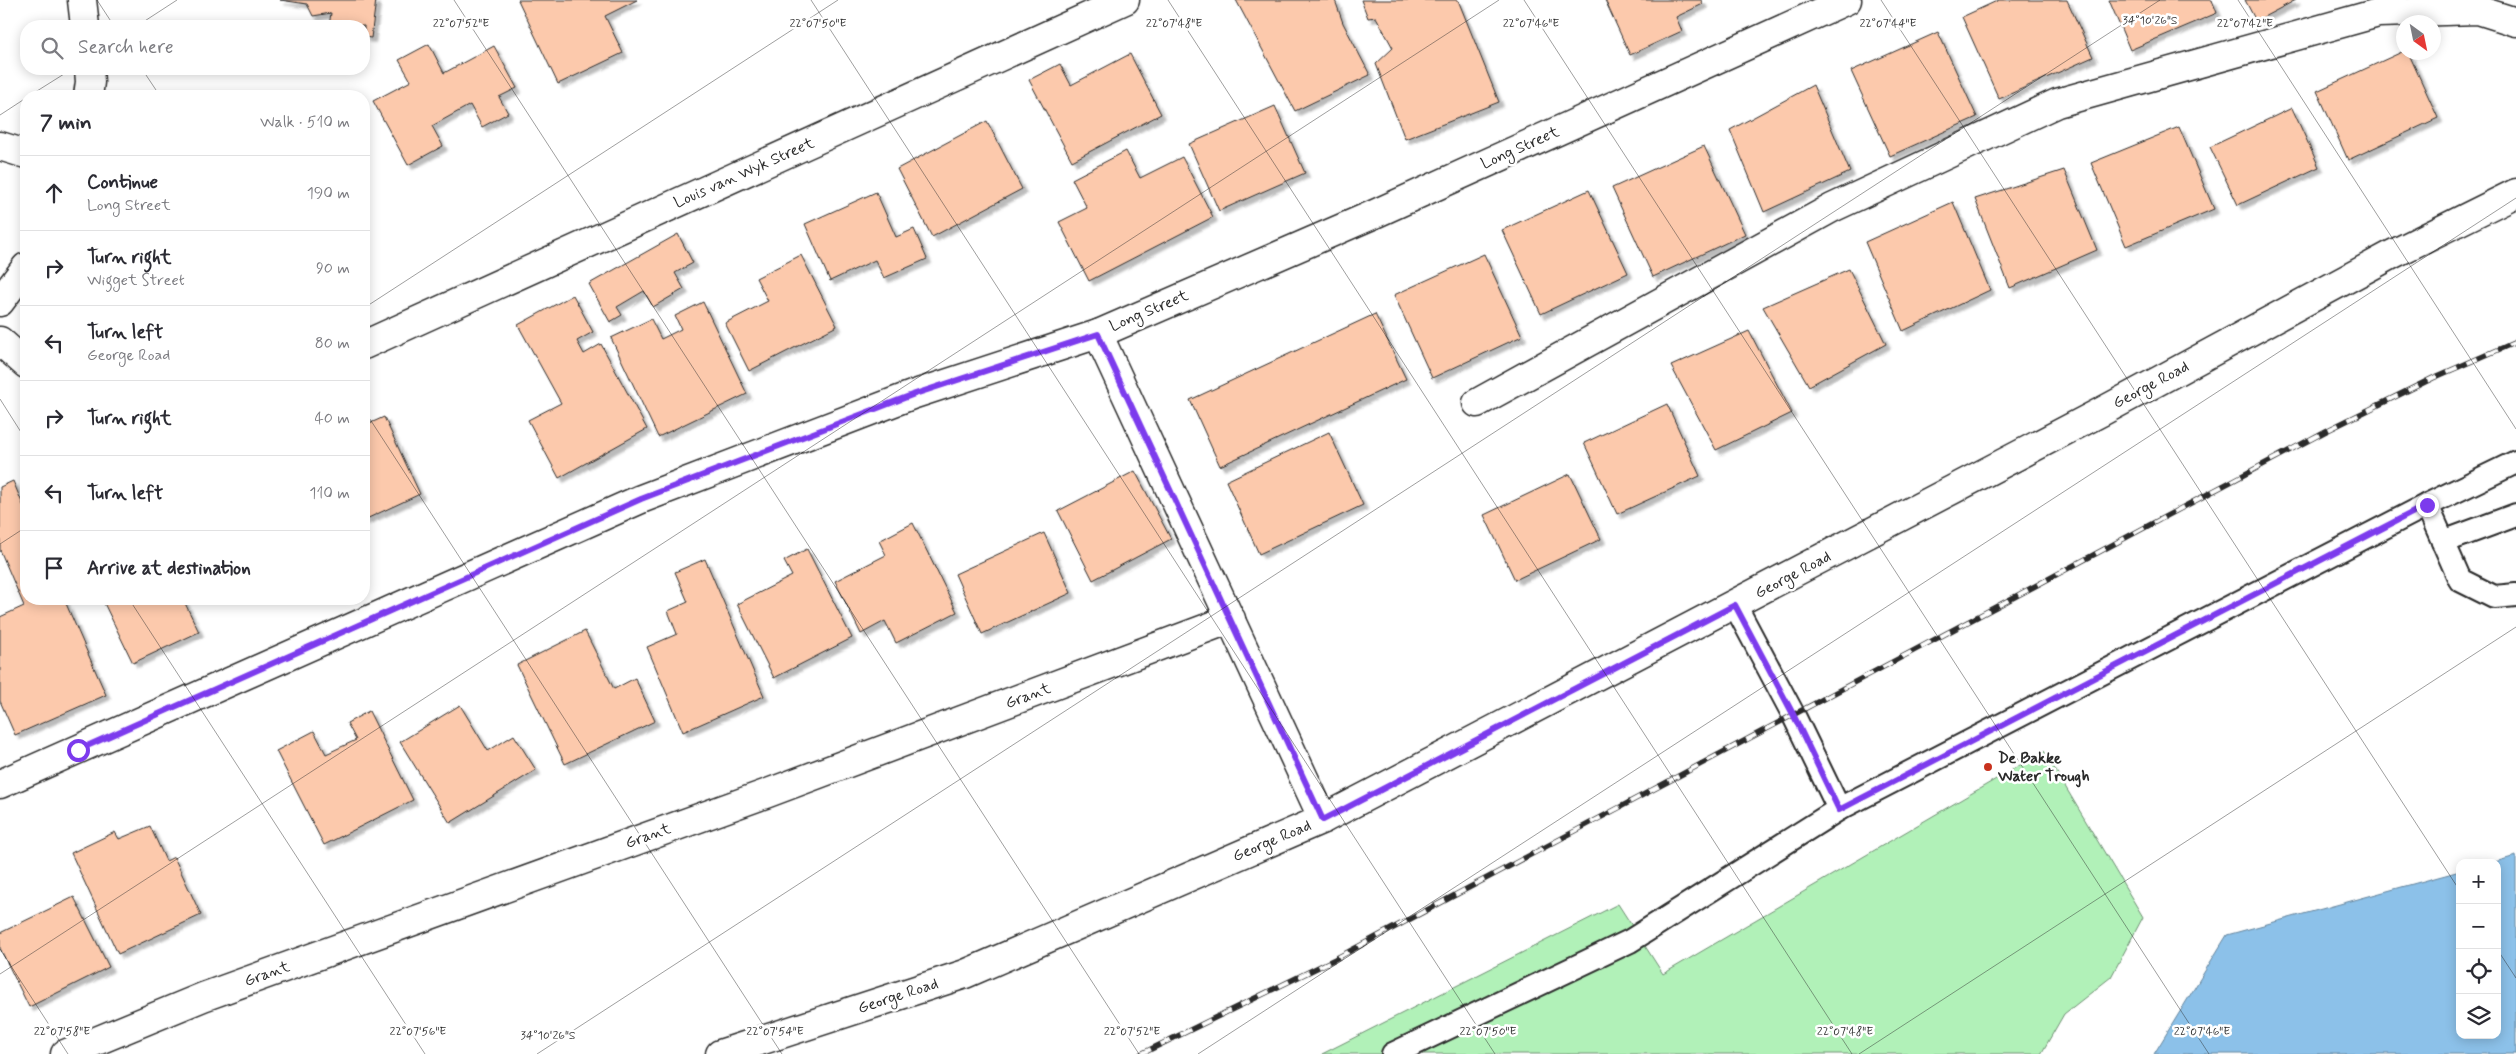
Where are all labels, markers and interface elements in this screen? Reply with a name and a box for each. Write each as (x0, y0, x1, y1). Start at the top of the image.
text: 34°10'26"S (2122, 13, 2178, 29)
north arrow (2396, 15, 2441, 60)
text: 22°07'52"E (433, 16, 489, 32)
text: 22°07'50"E (789, 16, 847, 32)
text: 22°07'48"E (1146, 16, 1202, 32)
text: 22°07'46"E (1503, 16, 1559, 32)
text: 22°07'44"E (1859, 16, 1917, 32)
text: 22°07'42"E (2217, 16, 2273, 32)
search box (20, 20, 370, 75)
icon: search (38, 34, 66, 62)
text: Search here (78, 35, 174, 60)
text: 7 min (40, 109, 92, 137)
text: Walk · 510 m (260, 112, 350, 133)
street label: Long Street (1478, 121, 1563, 176)
street label: Louis van Wyk Street (671, 132, 818, 213)
text: Continue (87, 170, 158, 195)
icon: ahead (40, 179, 68, 207)
text: 190 m (307, 183, 350, 204)
text: Long Street (87, 195, 171, 216)
text: Turn right (87, 245, 171, 270)
icon: right (40, 254, 68, 282)
text: 90 m (316, 258, 350, 279)
text: Wigget Street (87, 270, 185, 291)
street label: Long Street (1106, 285, 1193, 338)
text: Turn left (87, 320, 163, 345)
icon: left (40, 329, 68, 357)
text: 80 m (315, 333, 350, 354)
text: George Road (87, 345, 170, 366)
street label: George Road (2109, 356, 2193, 415)
icon: right (40, 404, 68, 432)
text: Turn right (87, 406, 171, 431)
text: 40 m (314, 408, 350, 429)
icon: left (40, 479, 68, 507)
text: Turn left (87, 481, 163, 506)
text: 110 m (309, 483, 350, 504)
route end (2416, 494, 2439, 517)
street label: George Road (1751, 546, 1835, 605)
icon: arrive (40, 554, 68, 582)
text: Arrive at destination (87, 556, 251, 581)
street label: Grant (1002, 678, 1054, 714)
route start (67, 739, 90, 762)
place label: De Bakke Water Trough (1997, 748, 2090, 788)
marker: De Bakke Water Trough (1982, 761, 1994, 773)
street label: George Road (1230, 815, 1315, 868)
street label: Grant (622, 818, 674, 854)
map controls (2456, 859, 2501, 1039)
button: + (2456, 859, 2501, 904)
button: − (2456, 904, 2501, 949)
button: locate (2456, 949, 2501, 994)
street label: Grant (241, 956, 293, 992)
street label: George Road (855, 973, 941, 1020)
button: layers (2456, 994, 2501, 1039)
text: 22°07'58"E (34, 1024, 90, 1040)
text: 22°07'56"E (390, 1024, 446, 1040)
text: 22°07'54"E (746, 1024, 804, 1040)
text: 22°07'52"E (1104, 1024, 1160, 1040)
text: 22°07'50"E (1459, 1024, 1517, 1040)
text: 22°07'48"E (1817, 1024, 1873, 1040)
text: 22°07'46"E (2174, 1024, 2230, 1040)
text: 34°10'26"S (520, 1028, 576, 1044)

